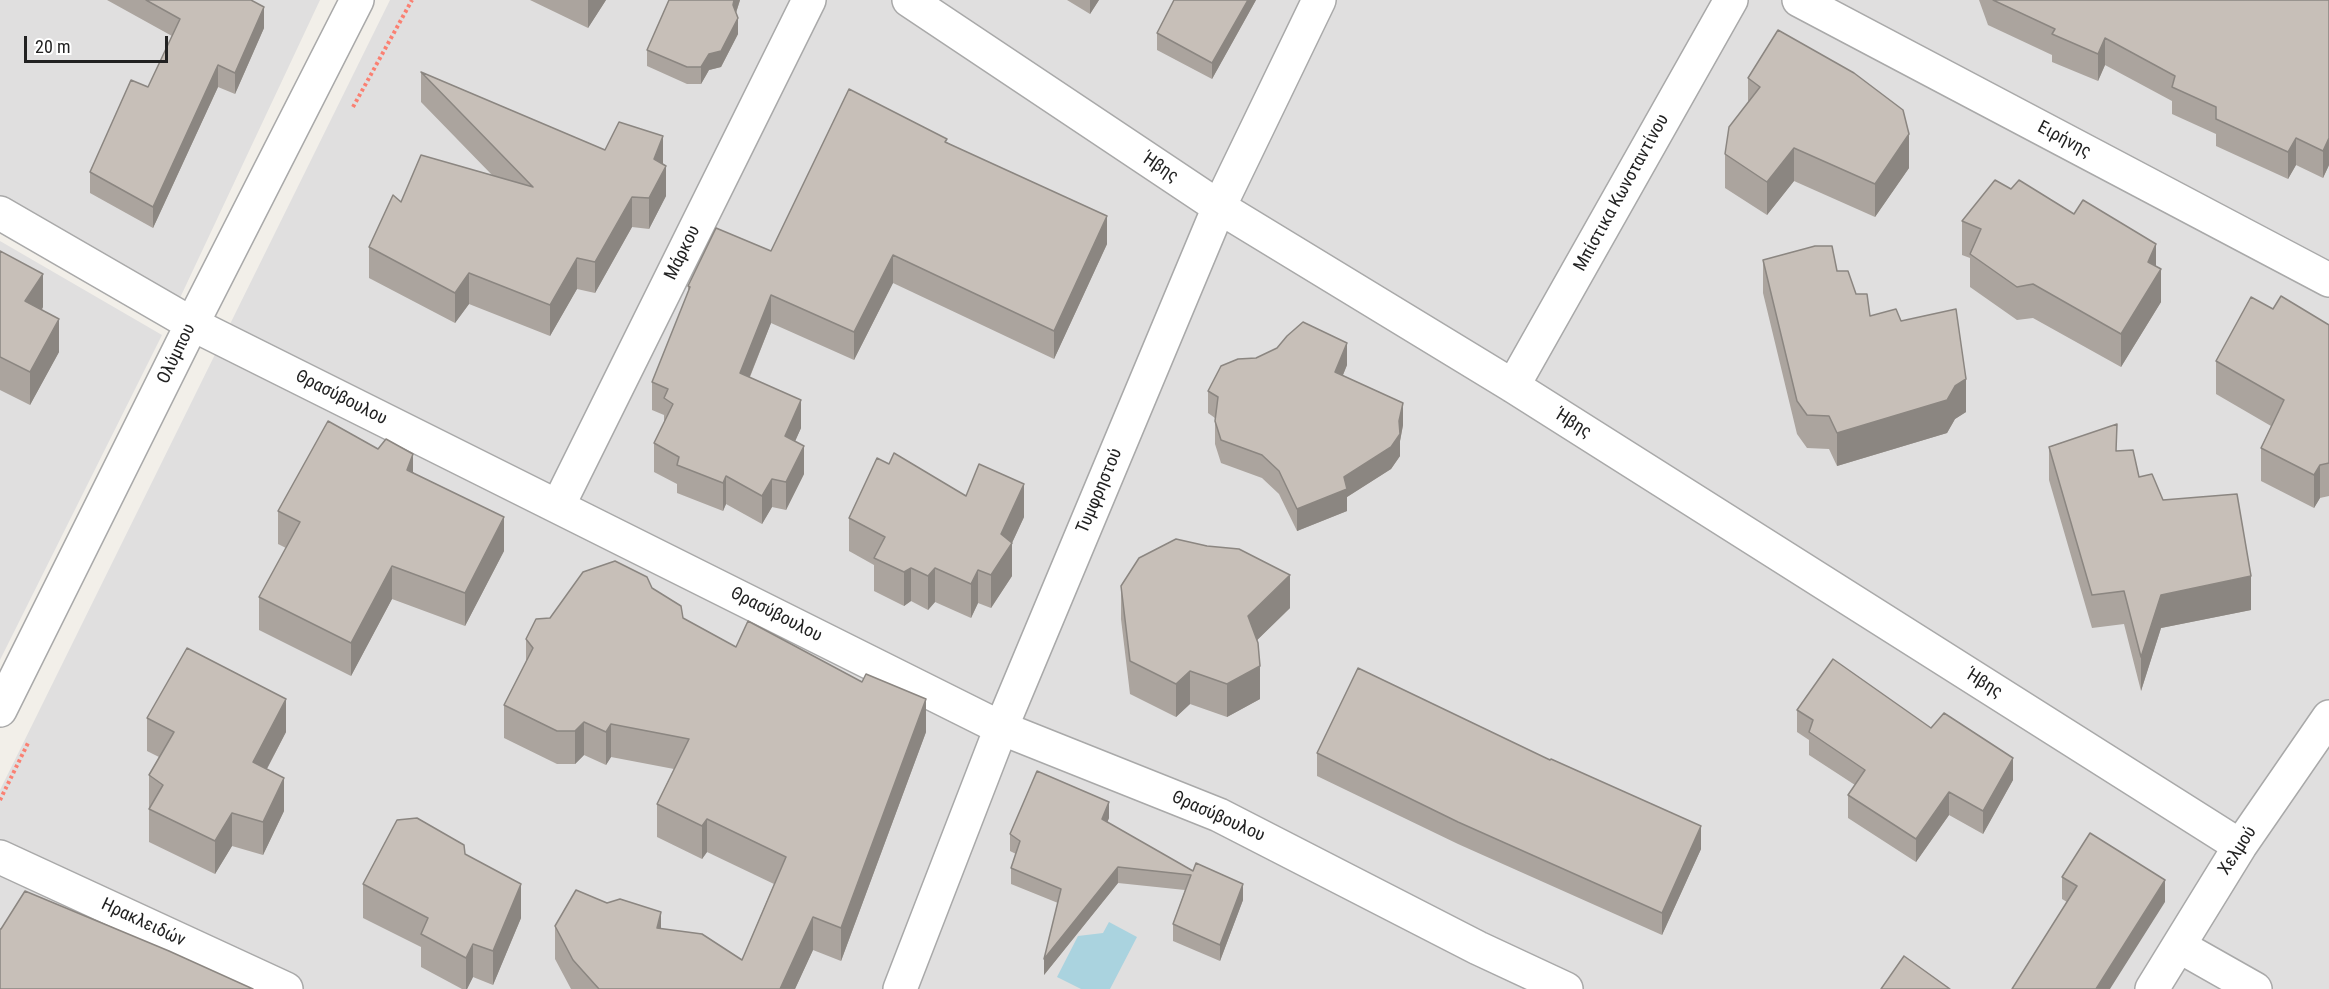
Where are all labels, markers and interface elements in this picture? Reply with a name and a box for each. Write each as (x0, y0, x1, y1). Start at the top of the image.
scale bar (27, 24, 171, 62)
text: 20 m (35, 36, 70, 57)
street label: Mπίστικα Κωνσταντίνου (1570, 111, 1674, 275)
street label: Ειρήνης (2034, 117, 2094, 163)
street label: Ήβης (1138, 148, 1182, 188)
street label: Μάρκου (661, 222, 705, 284)
street label: Ολύμπου (153, 321, 201, 387)
street label: Θρασύβουλου (292, 366, 390, 430)
street label: Ήβης (1551, 405, 1595, 443)
street label: Τυμφρηστού (1072, 445, 1128, 537)
street label: Θρασύβουλου (727, 583, 825, 647)
street label: Ήβης (1962, 665, 2006, 703)
street label: Θρασύβουλου (1168, 787, 1268, 847)
street label: Χελμού (2214, 823, 2262, 879)
street label: Ηρακλειδών (98, 894, 188, 952)

